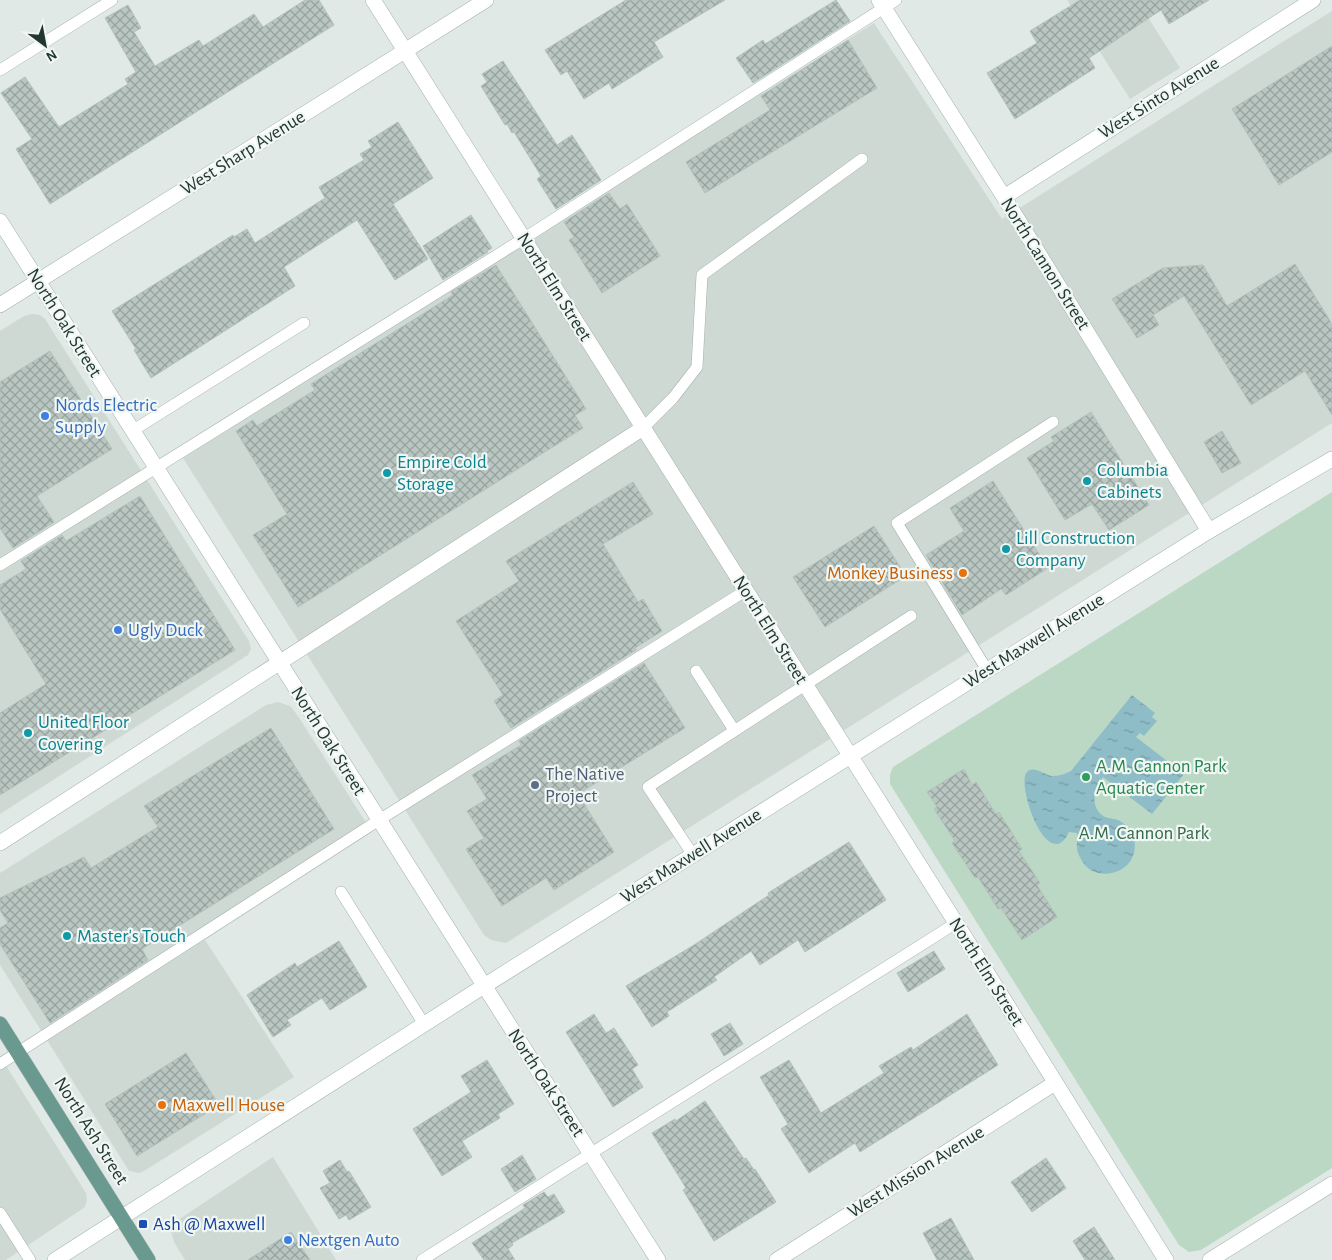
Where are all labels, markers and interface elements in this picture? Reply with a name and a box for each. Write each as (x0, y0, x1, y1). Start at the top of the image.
north arrow (20, 20, 70, 70)
text: N (44, 47, 59, 64)
street label: West Sinto Avenue (1095, 53, 1223, 143)
street label: West Sharp Avenue (177, 107, 309, 199)
street label: North Cannon Street (997, 195, 1093, 333)
street label: North Elm Street (513, 229, 595, 345)
street label: North Oak Street (23, 265, 105, 381)
place label: Nords Electric Supply (55, 396, 157, 437)
marker: Nords Electric Supply (39, 410, 51, 422)
place label: Empire Cold Storage (397, 453, 487, 494)
place label: Columbia Cabinets (1097, 461, 1169, 502)
marker: Empire Cold Storage (381, 467, 393, 479)
marker: Columbia Cabinets (1081, 475, 1093, 487)
place label: Lill Construction Company (1016, 529, 1135, 570)
marker: Lill Construction Company (1000, 543, 1012, 555)
place label: Monkey Business (827, 564, 953, 583)
marker: Monkey Business (957, 567, 969, 579)
street label: North Elm Street (729, 572, 811, 688)
street label: West Maxwell Avenue (960, 590, 1108, 692)
place label: Ugly Duck (128, 621, 203, 640)
marker: Ugly Duck (112, 624, 124, 636)
street label: North Oak Street (287, 683, 369, 799)
place label: United Floor Covering (38, 713, 129, 754)
marker: United Floor Covering (22, 727, 34, 739)
place label: A.M. Cannon Park Aquatic Center (1096, 757, 1227, 798)
place label: The Native Project (545, 765, 624, 806)
marker: A.M. Cannon Park Aquatic Center (1080, 771, 1092, 783)
marker: The Native Project (529, 779, 541, 791)
street label: West Maxwell Avenue (617, 805, 765, 907)
park label: A.M. Cannon Park (1079, 824, 1210, 843)
street label: North Elm Street (945, 914, 1027, 1030)
place label: Master's Touch (77, 927, 186, 946)
marker: Master's Touch (61, 930, 73, 942)
street label: North Oak Street (504, 1026, 588, 1140)
street label: North Ash Street (50, 1074, 132, 1188)
place label: Maxwell House (172, 1096, 285, 1115)
marker: Maxwell House (156, 1099, 168, 1111)
street label: West Mission Avenue (844, 1122, 988, 1222)
place label: Ash @ Maxwell (153, 1215, 265, 1234)
marker: Ash @ Maxwell (137, 1218, 149, 1230)
place label: Nextgen Auto (298, 1231, 400, 1250)
marker: Nextgen Auto (282, 1234, 294, 1246)

